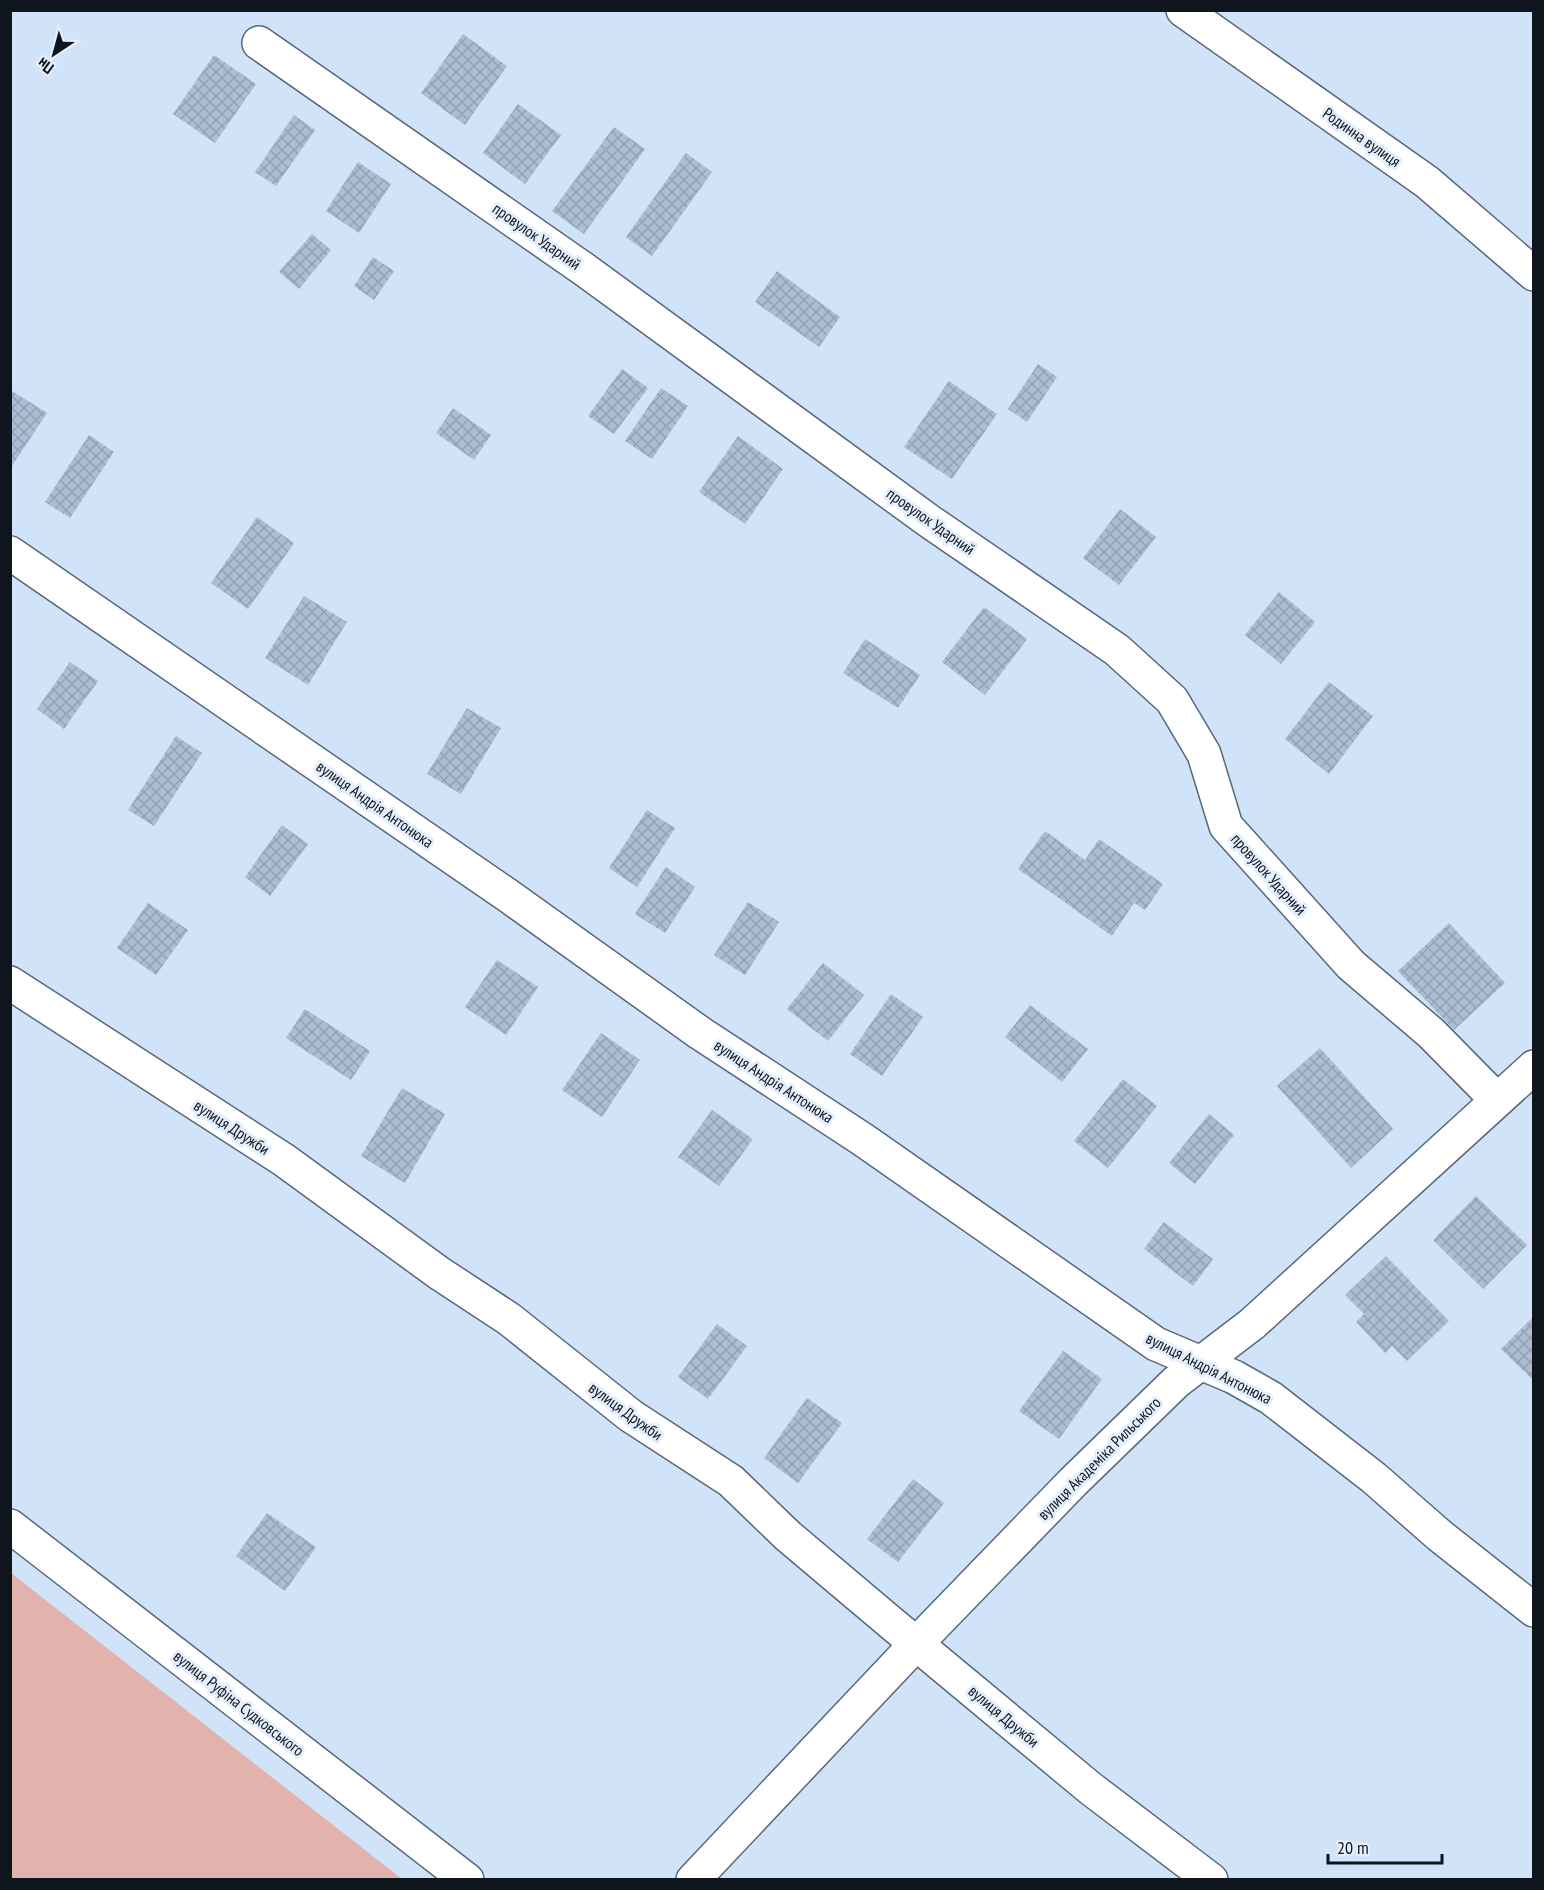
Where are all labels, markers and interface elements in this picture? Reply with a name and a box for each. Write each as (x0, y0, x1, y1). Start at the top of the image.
north arrow (24, 24, 84, 84)
text: Пн (33, 53, 57, 79)
street label: Родинна вулиця (1319, 103, 1405, 171)
street label: провулок Ударний (489, 198, 585, 274)
street label: провулок Ударний (883, 483, 979, 559)
street label: вулиця Андрія Антонюка (313, 756, 437, 852)
street label: провулок Ударний (1227, 829, 1311, 919)
street label: вулиця Андрія Антонюка (711, 1035, 837, 1127)
street label: вулиця Дружби (190, 1095, 274, 1159)
street label: вулиця Андрія Антонюка (1143, 1328, 1275, 1408)
street label: вулиця Дружби (585, 1378, 667, 1444)
street label: вулиця Академіка Рильського (1033, 1392, 1165, 1524)
street label: вулиця Руфіна Судковського (170, 1646, 308, 1760)
street label: вулиця Дружби (965, 1681, 1043, 1751)
scale bar (1328, 1827, 1442, 1865)
text: 20 m (1337, 1836, 1369, 1859)

